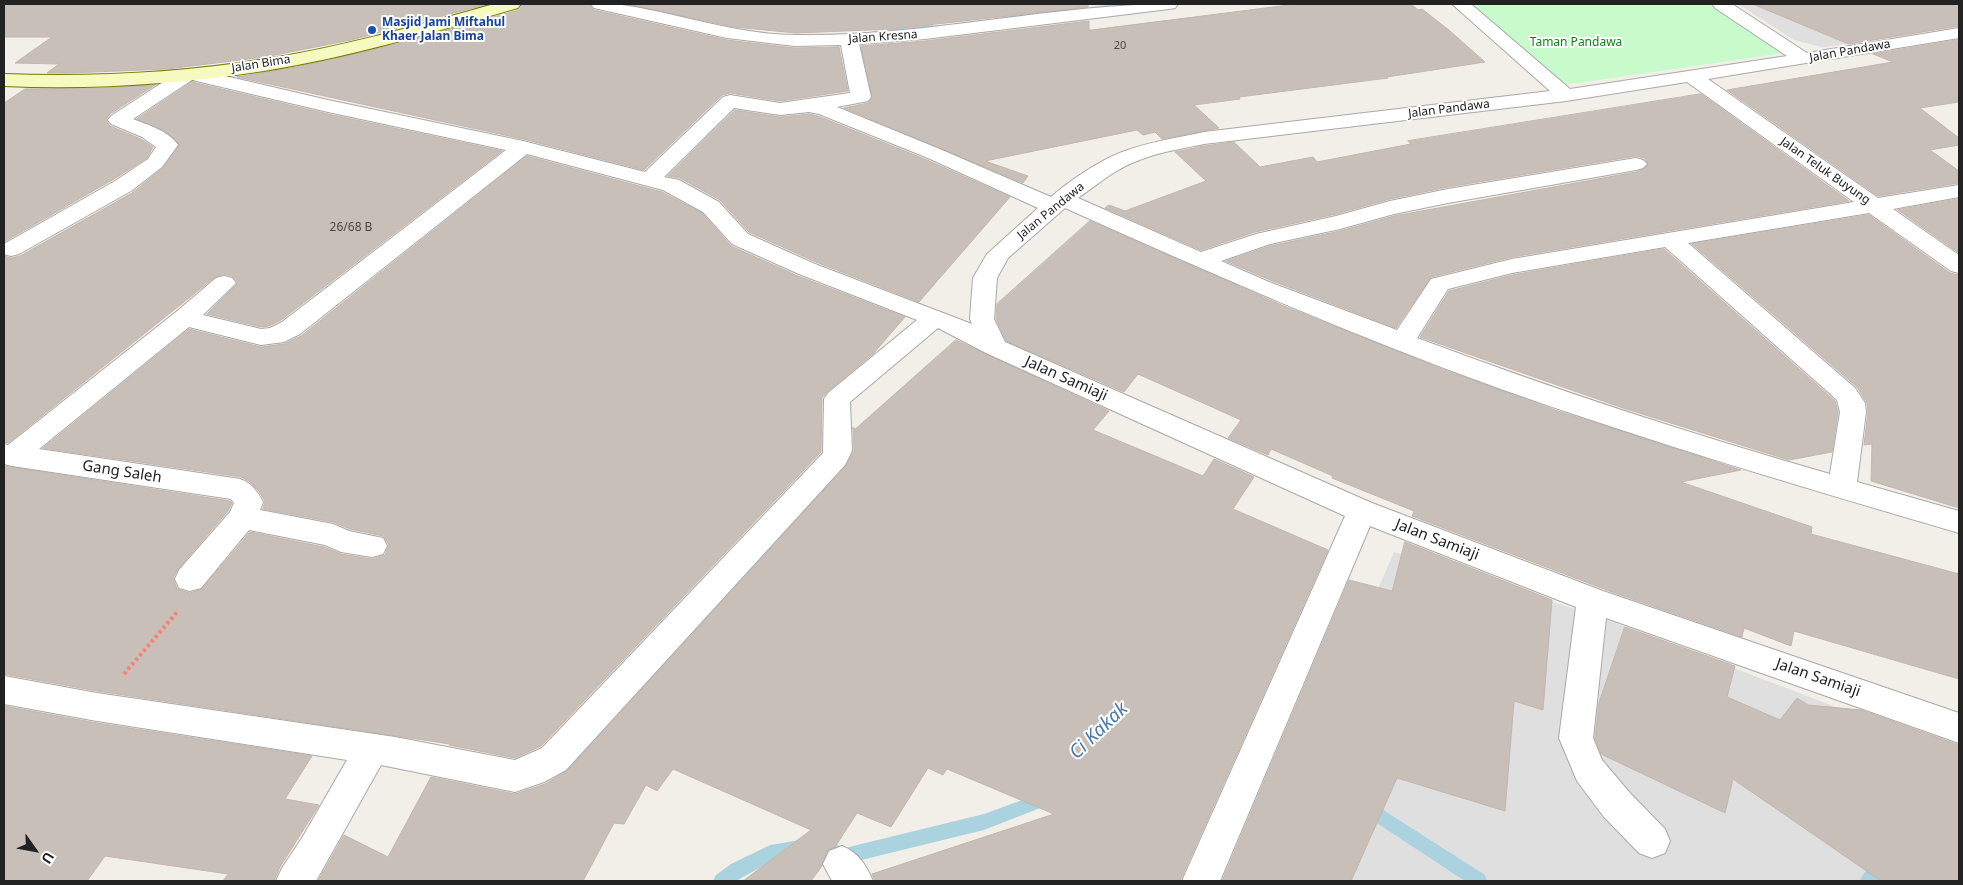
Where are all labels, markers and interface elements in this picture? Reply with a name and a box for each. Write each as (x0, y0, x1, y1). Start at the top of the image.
place label: Masjid Jami Miftahul Khaer Jalan Bima (382, 16, 505, 44)
marker: Masjid Jami Miftahul Khaer Jalan Bima (366, 24, 378, 36)
street label: Jalan Kresna (848, 27, 918, 47)
park label: Taman Pandawa (1530, 36, 1622, 50)
street label: Jalan Pandawa (1808, 37, 1892, 65)
house number: 20 (1114, 39, 1126, 53)
street label: Jalan Bima (231, 52, 291, 76)
street label: Jalan Pandawa (1407, 97, 1491, 121)
street label: Jalan Teluk Buyung (1777, 135, 1873, 207)
street label: Jalan Pandawa (1015, 180, 1087, 242)
house number: 26/68 B (330, 221, 372, 235)
street label: Jalan Samiaji (1022, 353, 1110, 405)
street label: Gang Saleh (81, 457, 163, 487)
street label: Jalan Samiaji (1392, 516, 1482, 564)
street label: Jalan Samiaji (1773, 655, 1863, 701)
water label: Ci Kakak (1065, 698, 1133, 764)
north arrow (10, 825, 60, 875)
text: U (37, 849, 59, 868)

